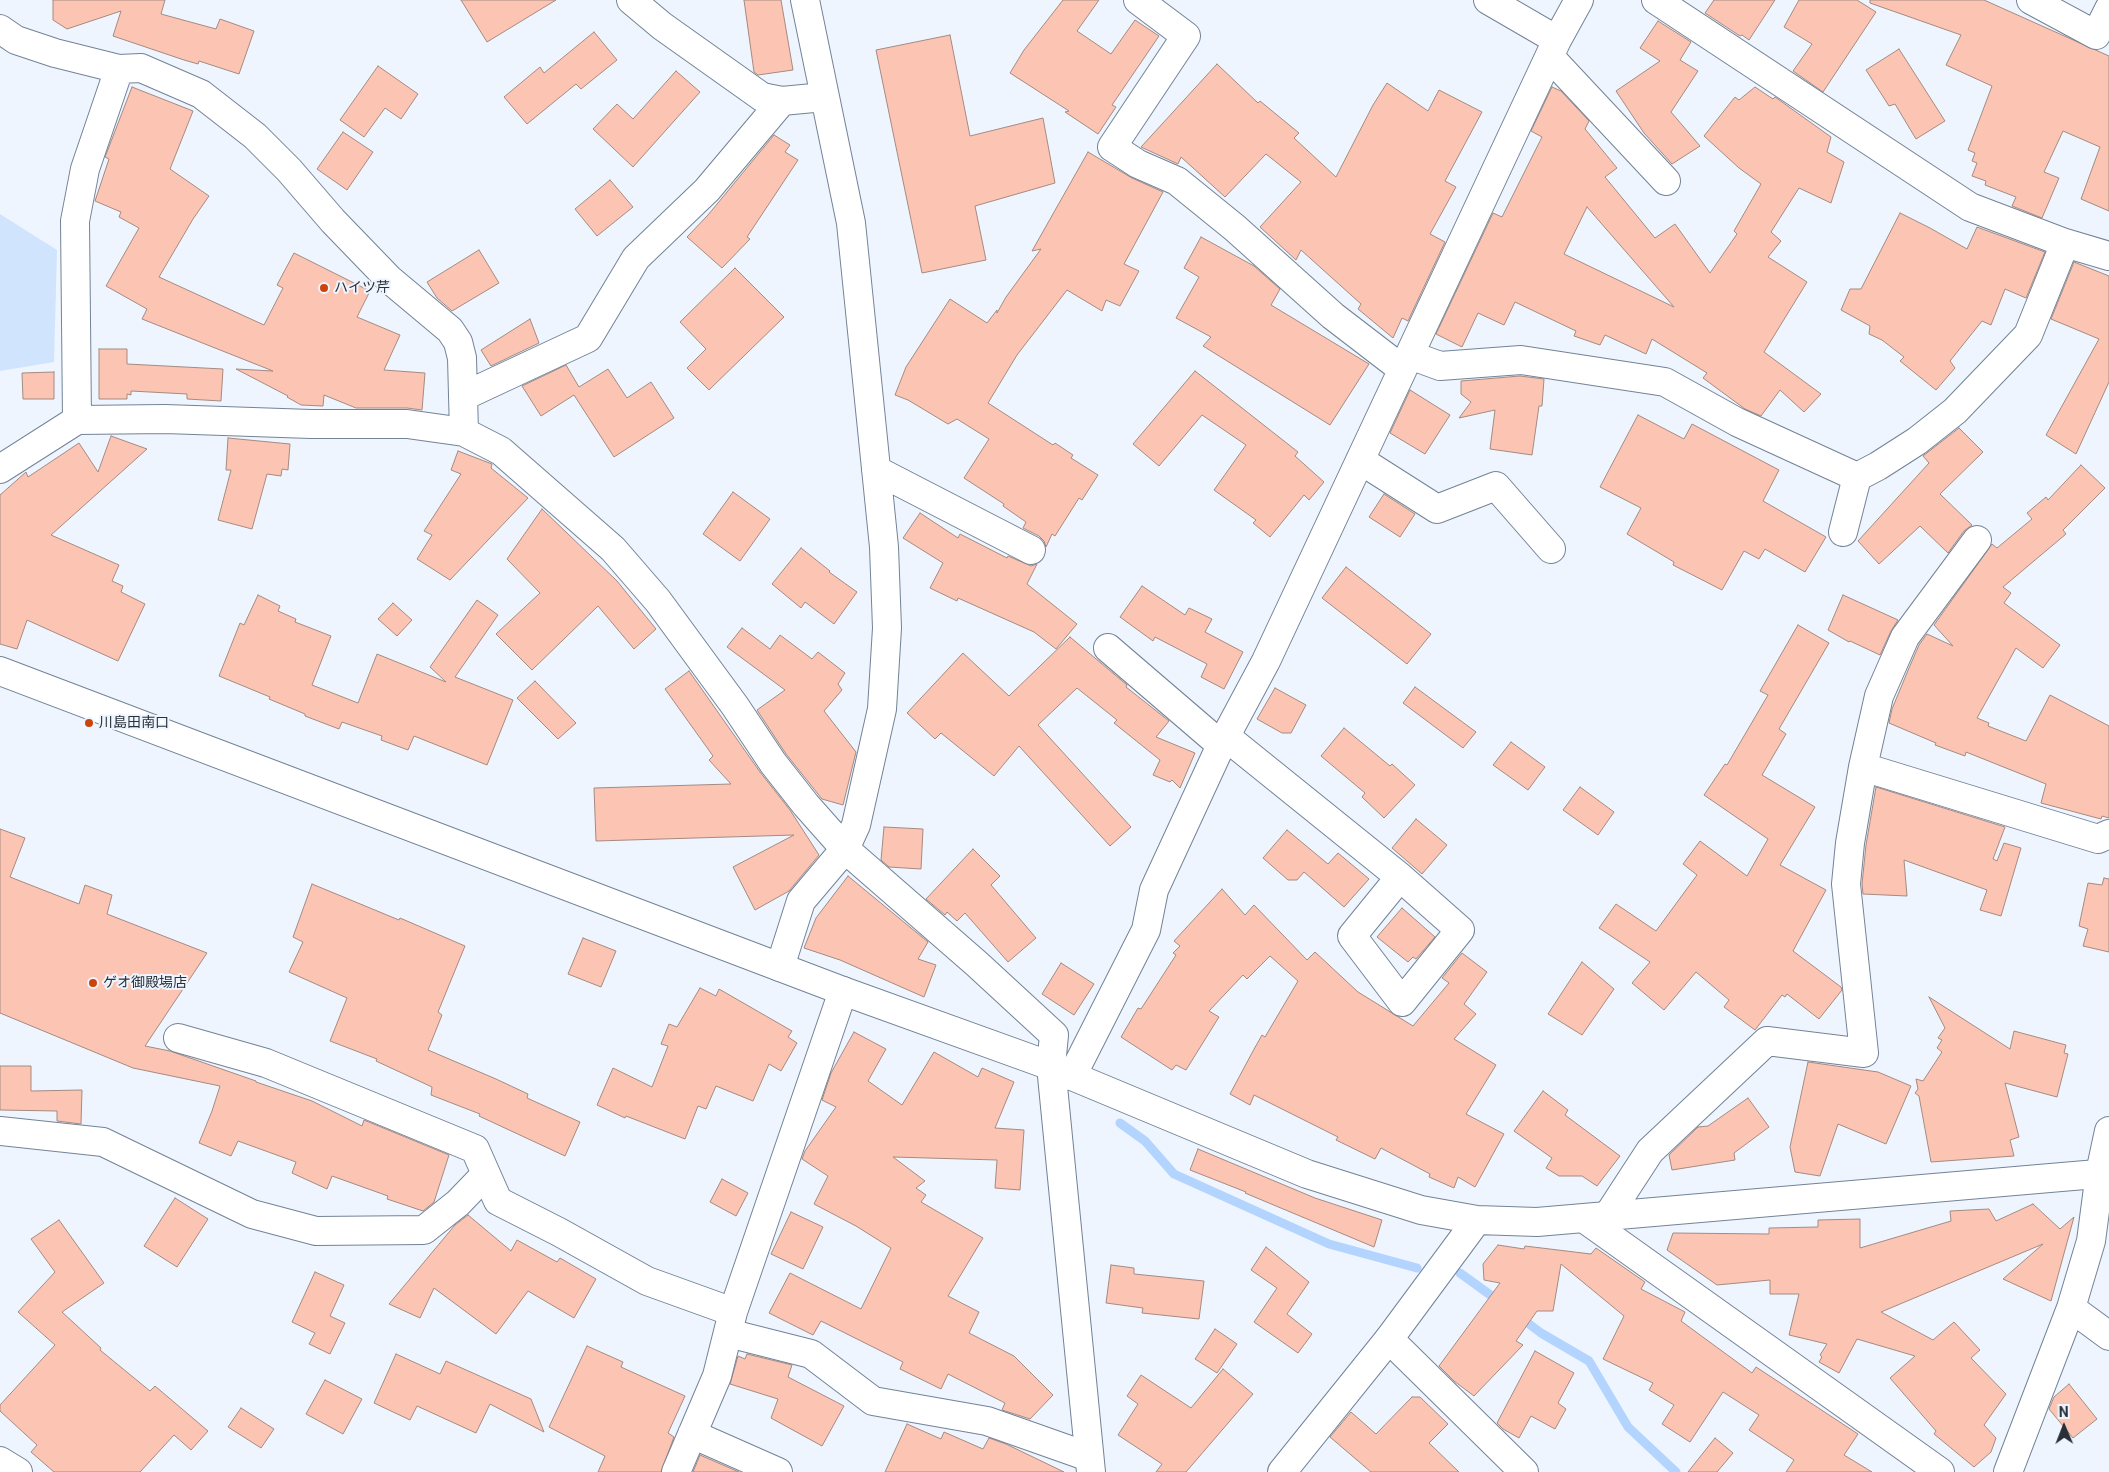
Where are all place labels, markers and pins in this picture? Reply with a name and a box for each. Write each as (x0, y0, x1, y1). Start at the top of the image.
place label: ハイツ芹 (334, 280, 390, 296)
marker: ハイツ芹 (318, 282, 330, 294)
place label: 川島田南口 (99, 715, 169, 731)
marker: 川島田南口 (83, 717, 95, 729)
place label: ゲオ御殿場店 (103, 975, 187, 991)
marker: ゲオ御殿場店 (87, 977, 99, 989)

